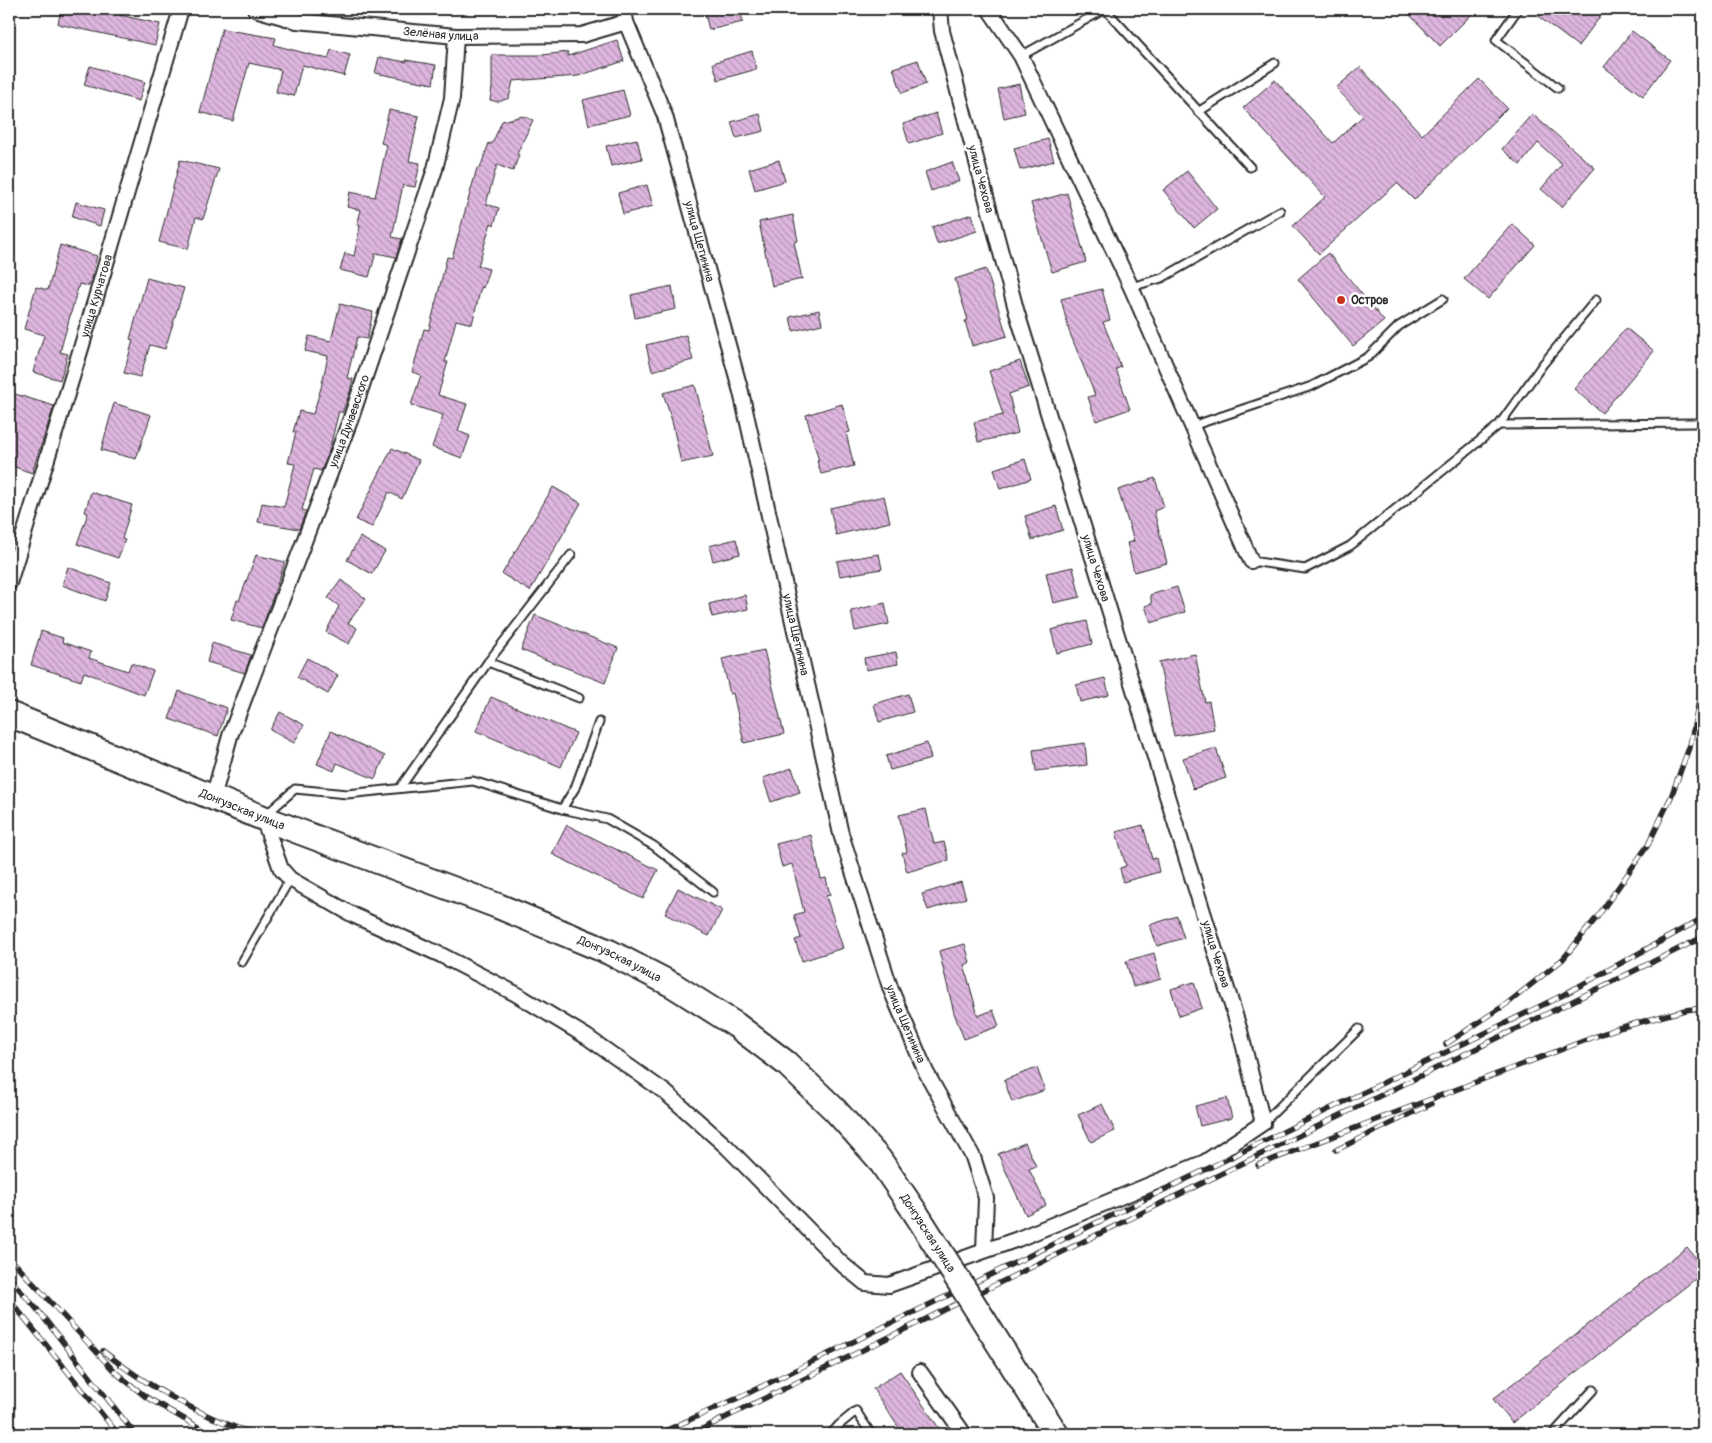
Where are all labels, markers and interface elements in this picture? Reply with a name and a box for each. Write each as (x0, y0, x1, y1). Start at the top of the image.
street label: Зелёная улица (402, 24, 479, 44)
street label: улица Чехова (964, 143, 997, 215)
street label: улица Щетинина (680, 198, 717, 284)
street label: улица Курчатова (77, 252, 116, 340)
place label: Остров (1351, 293, 1389, 308)
marker: Остров (1335, 294, 1347, 306)
street label: улица Дунаевского (325, 372, 373, 471)
street label: улица Чехова (1078, 532, 1113, 604)
street label: улица Щетинина (779, 591, 812, 678)
street label: Донгузская улица (196, 785, 287, 834)
street label: улица Чехова (1198, 918, 1233, 990)
street label: Донгузская улица (575, 933, 664, 986)
street label: улица Щетинина (882, 982, 928, 1066)
street label: Донгузская улица (896, 1190, 959, 1276)

